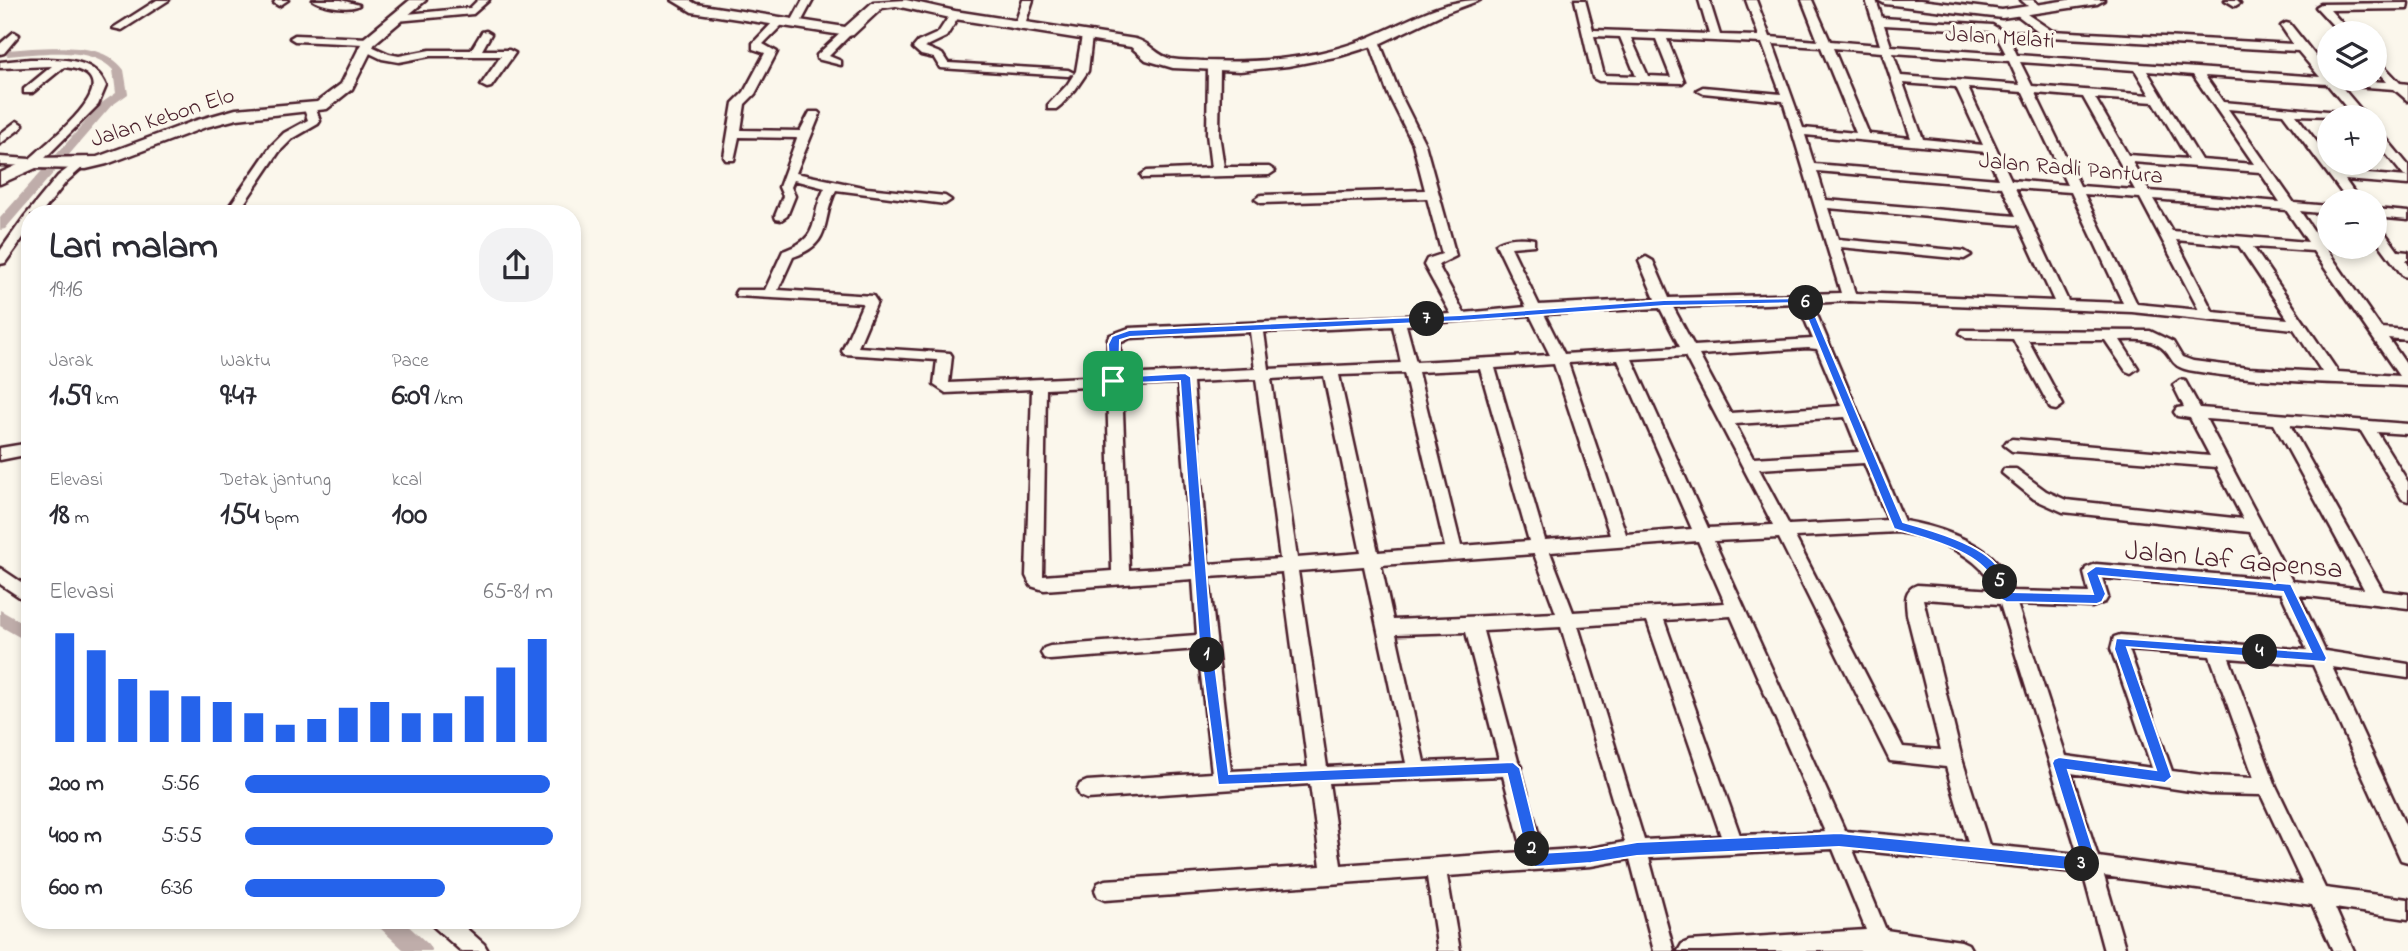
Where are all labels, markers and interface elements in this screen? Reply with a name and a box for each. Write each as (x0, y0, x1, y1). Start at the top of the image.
street label: Jalan Melati (1944, 18, 2056, 59)
map controls (2317, 21, 2387, 259)
button: layers (2317, 21, 2387, 91)
street label: Jalan Kebon Elo (87, 80, 239, 157)
button: + (2317, 105, 2387, 175)
street label: Jalan Radli Pantura (1977, 145, 2164, 194)
button: − (2317, 189, 2387, 259)
text: Lari malam (49, 220, 218, 276)
button: share (479, 228, 553, 302)
text: 19:16 (49, 274, 83, 307)
pin: 6 (1788, 286, 1824, 320)
text: 6 (1801, 289, 1810, 316)
pin: 7 (1410, 302, 1444, 336)
text: 7 (1423, 305, 1430, 332)
text: Jarak (49, 348, 93, 375)
text: Waktu (220, 348, 271, 375)
text: Pace (392, 348, 429, 375)
pin (1083, 351, 1143, 411)
icon: arrive (1094, 362, 1132, 400)
text: 1.59 (49, 375, 91, 419)
text: 9:47 (220, 375, 257, 419)
text: 6:09 (392, 375, 429, 419)
text: km (91, 386, 119, 413)
text: /km (429, 386, 463, 413)
text: Elevasi (49, 467, 103, 494)
text: Detak jantung (220, 467, 331, 494)
text: kcal (392, 467, 422, 494)
text: 18 (49, 494, 70, 538)
text: 154 (220, 494, 259, 538)
text: 100 (392, 494, 427, 538)
text: m (70, 505, 89, 532)
text: bpm (259, 505, 299, 532)
street label: Jalan Laf Gapensa (2123, 532, 2344, 591)
pin: 5 (1982, 564, 2018, 600)
text: 5 (1994, 568, 2005, 595)
text: Elevasi (49, 576, 114, 609)
text: 65–81 m (484, 576, 553, 609)
pin: 4 (2242, 634, 2278, 670)
pin: 1 (1190, 638, 1224, 672)
text: 4 (2256, 638, 2263, 665)
text: 1 (1203, 641, 1210, 668)
text: 200 m (49, 768, 104, 801)
text: 5:56 (161, 768, 199, 801)
text: 400 m (49, 820, 102, 853)
text: 5:55 (161, 820, 202, 853)
pin: 2 (1514, 832, 1550, 866)
text: 2 (1527, 835, 1536, 862)
pin: 3 (2064, 846, 2100, 882)
text: 3 (2078, 850, 2085, 877)
text: 600 m (49, 872, 103, 905)
text: 6:36 (161, 872, 193, 905)

